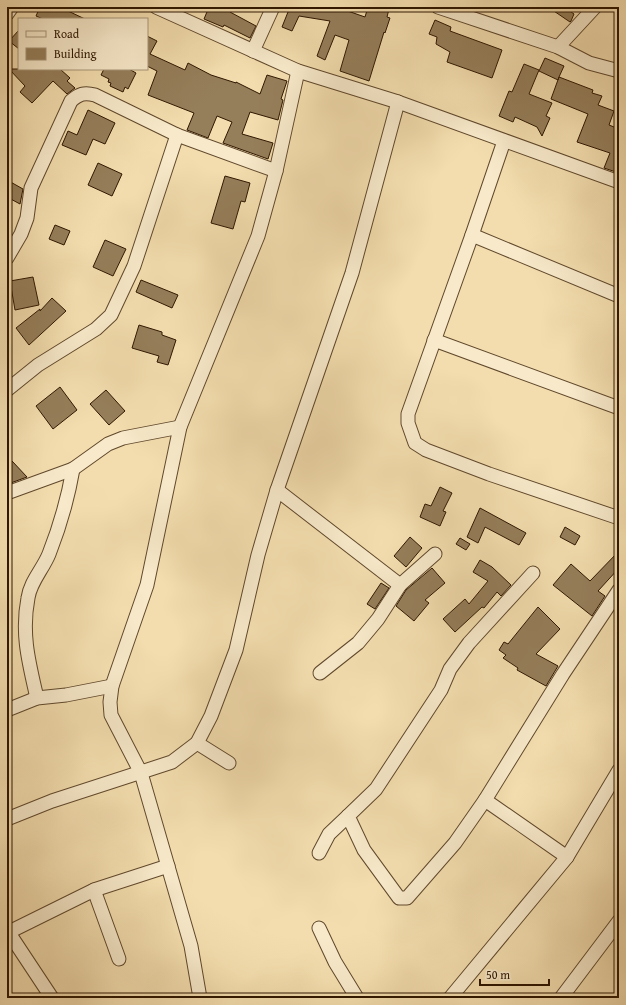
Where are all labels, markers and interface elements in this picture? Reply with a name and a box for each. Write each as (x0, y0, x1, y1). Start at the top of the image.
legend (18, 18, 148, 70)
text: Road (54, 25, 80, 42)
text: Building (54, 45, 97, 62)
scale bar (480, 961, 549, 987)
text: 50 m (486, 966, 510, 983)

